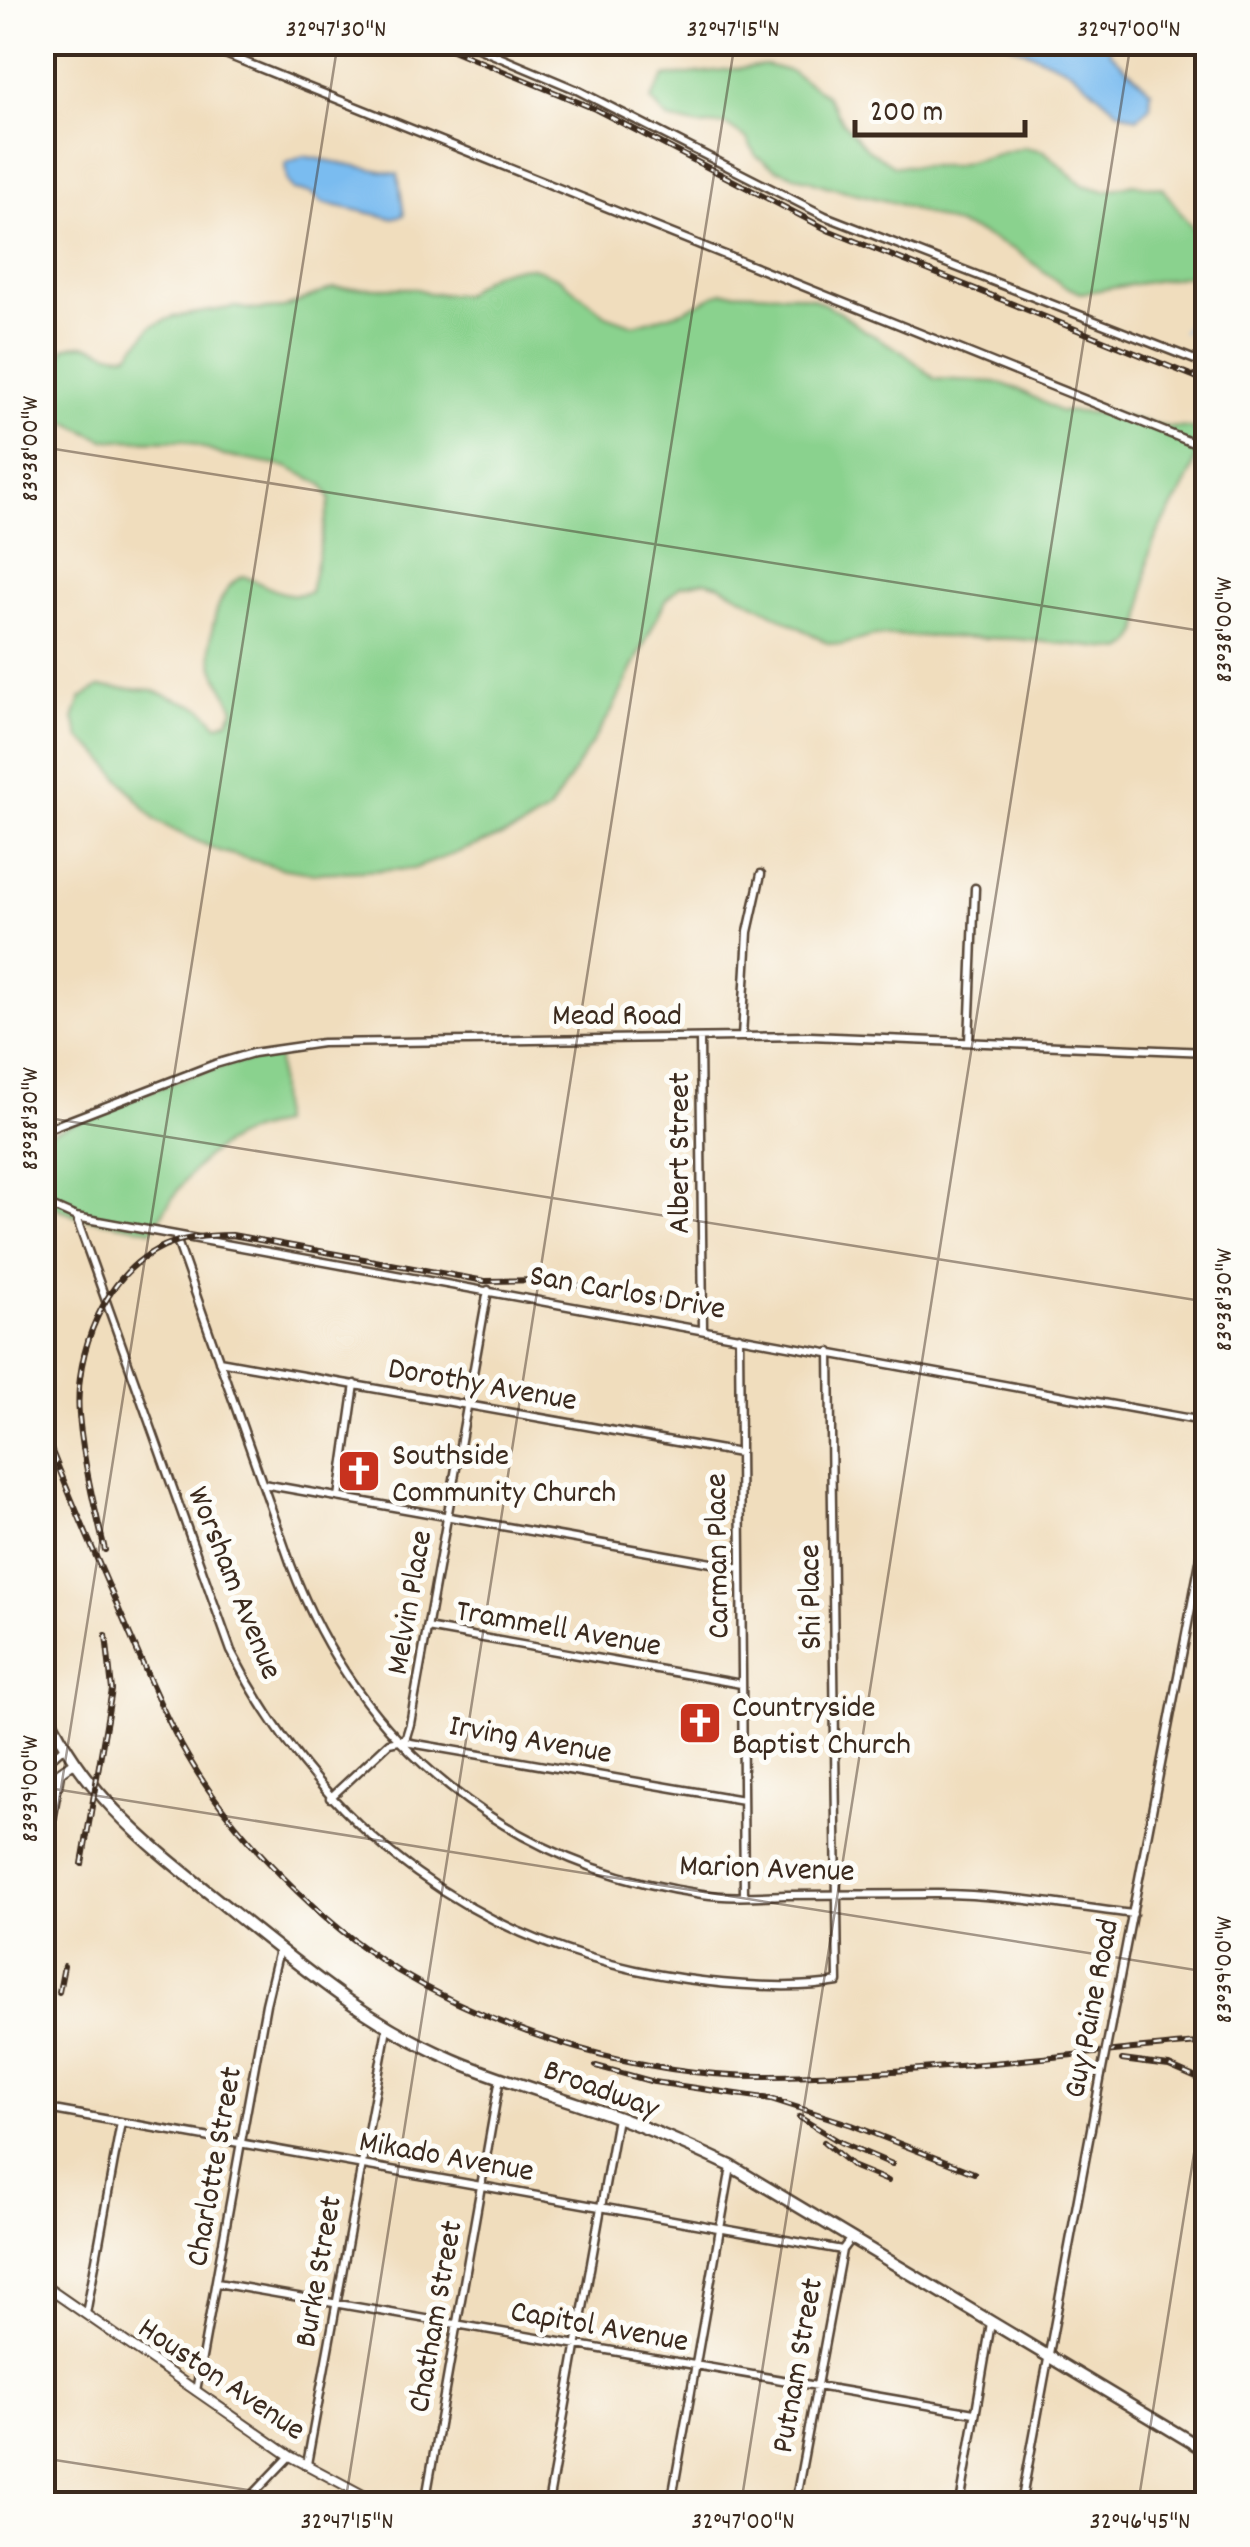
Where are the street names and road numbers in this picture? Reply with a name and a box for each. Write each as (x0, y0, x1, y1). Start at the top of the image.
street label: Mead Road (552, 995, 682, 1041)
street label: Albert Street (659, 1072, 705, 1234)
street label: San Carlos Drive (526, 1255, 729, 1335)
street label: Dorothy Avenue (384, 1348, 580, 1426)
street label: Carman Place (696, 1473, 744, 1639)
street label: Worsham Avenue (173, 1480, 292, 1687)
street label: Melvin Place (377, 1527, 447, 1679)
street label: Shi Place (789, 1543, 837, 1650)
street label: Trammell Avenue (452, 1590, 664, 1672)
street label: Irving Avenue (445, 1705, 615, 1779)
street label: Marion Avenue (678, 1845, 855, 1897)
street label: Guy Paine Road (1054, 1915, 1134, 2103)
street label: Broadway (536, 2050, 665, 2134)
street label: Charlotte Street (177, 2063, 257, 2270)
street label: Mikado Avenue (355, 2121, 537, 2197)
street label: Burke Street (285, 2192, 357, 2351)
street label: Chatham Street (398, 2217, 477, 2416)
street label: Putnam Street (762, 2275, 838, 2457)
street label: Capitol Avenue (507, 2291, 692, 2367)
street label: Houston Avenue (127, 2308, 313, 2454)

